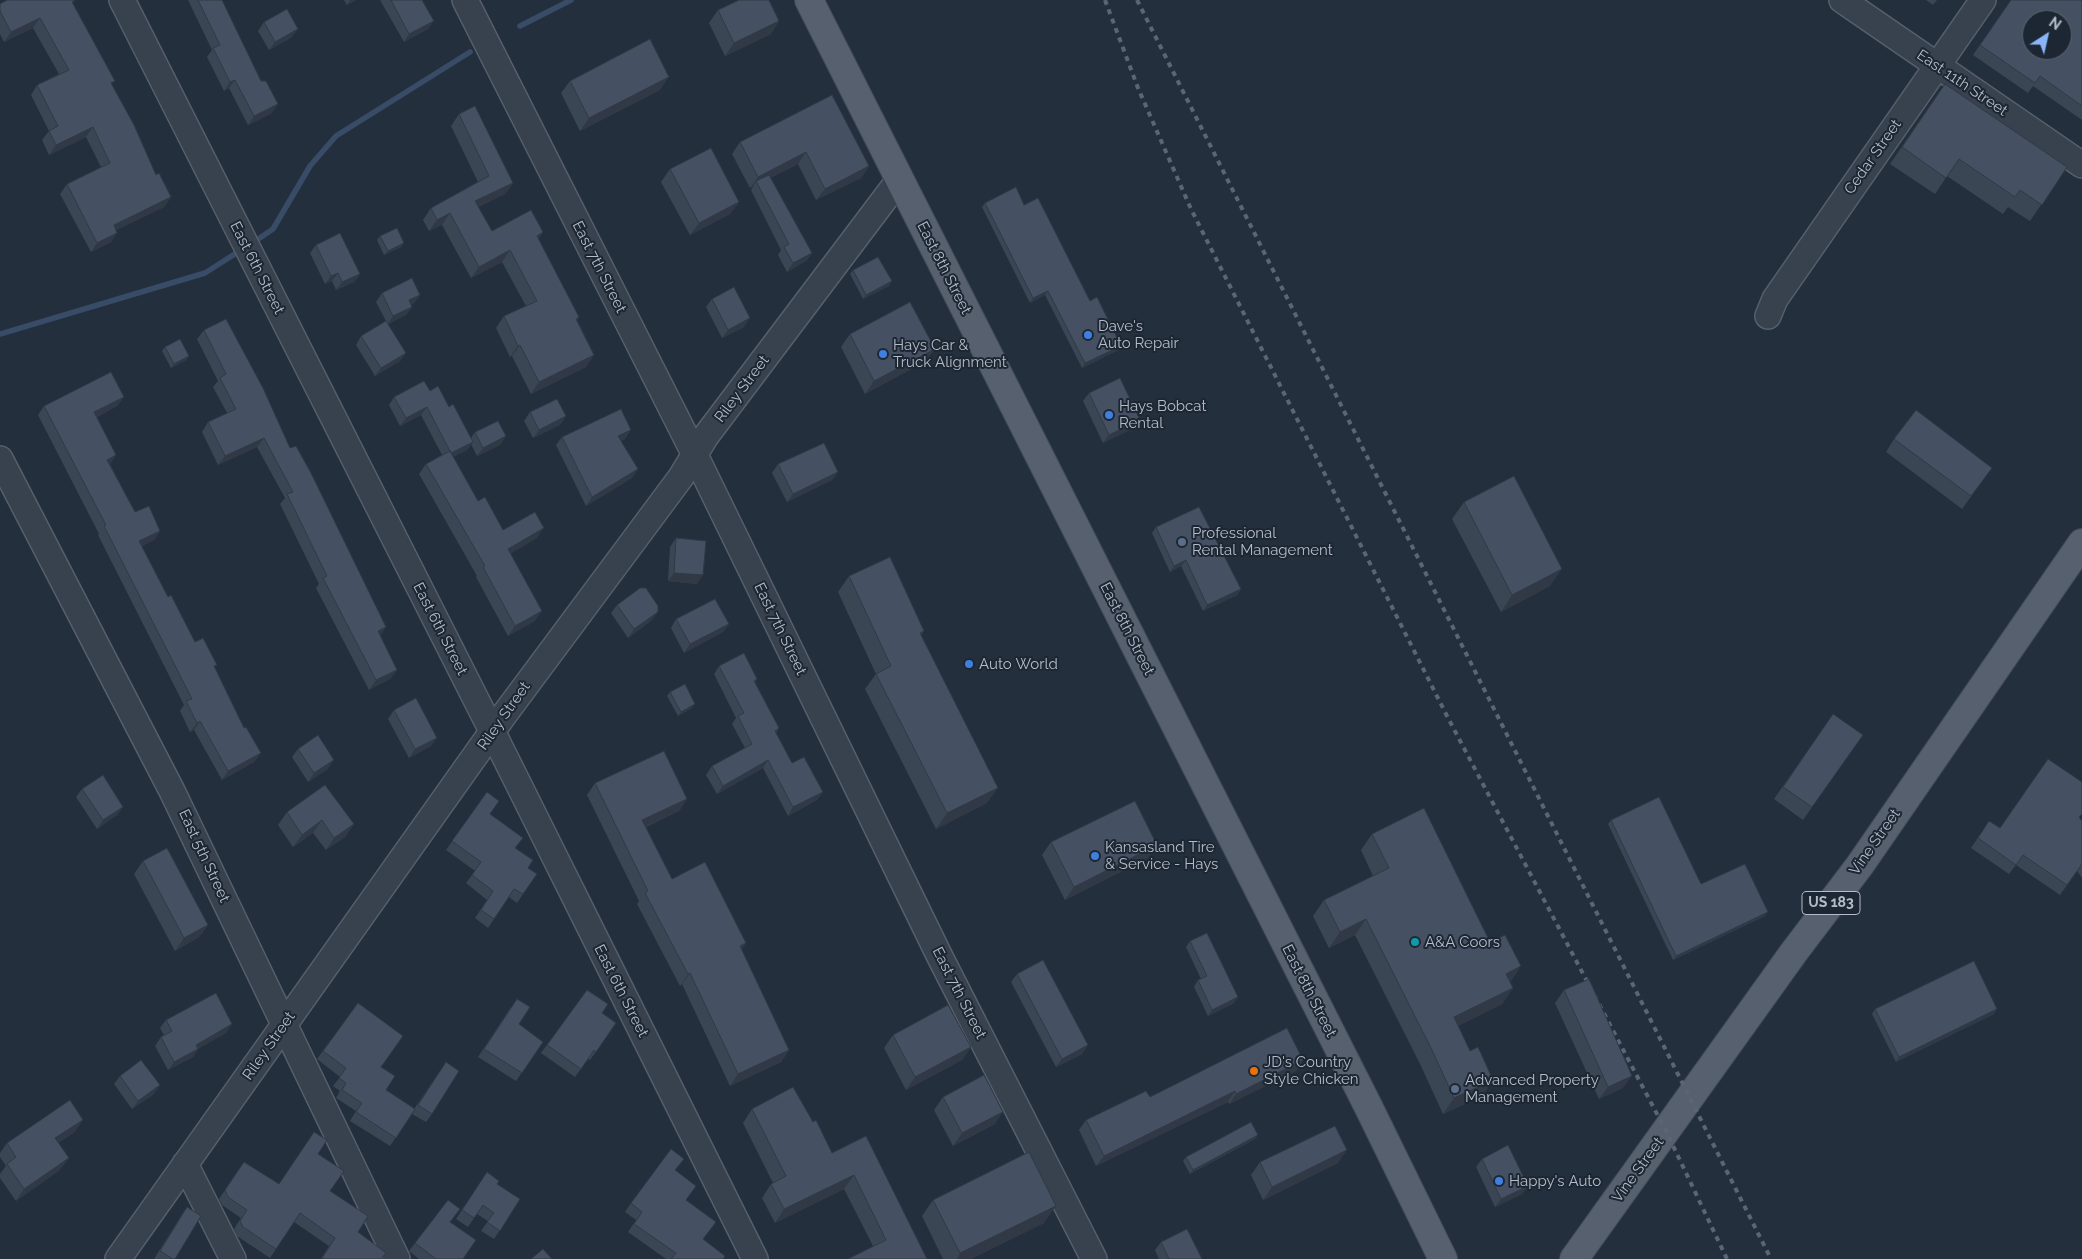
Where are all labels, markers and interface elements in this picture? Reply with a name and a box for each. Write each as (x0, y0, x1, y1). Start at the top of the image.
north arrow (2022, 10, 2072, 60)
text: N (2046, 14, 2064, 33)
street label: East 11th Street (1913, 46, 2011, 120)
street label: Cedar Street (1841, 116, 1905, 198)
street label: East 7th Street (568, 218, 630, 316)
street label: East 6th Street (226, 219, 288, 317)
street label: East 8th Street (913, 219, 975, 317)
place label: Dave's Auto Repair (1098, 317, 1179, 352)
marker: Dave's Auto Repair (1082, 329, 1094, 341)
place label: Hays Car & Truck Alignment (893, 336, 1007, 371)
marker: Hays Car & Truck Alignment (877, 348, 889, 360)
street label: Riley Street (711, 352, 773, 426)
place label: Hays Bobcat Rental (1119, 397, 1206, 432)
marker: Hays Bobcat Rental (1103, 409, 1115, 421)
place label: Professional Rental Management (1192, 524, 1333, 559)
marker: Professional Rental Management (1176, 536, 1188, 548)
street label: East 6th Street (409, 580, 471, 678)
street label: East 7th Street (750, 580, 810, 678)
street label: East 8th Street (1096, 580, 1158, 678)
place label: Auto World (979, 655, 1058, 673)
marker: Auto World (963, 658, 975, 670)
street label: Riley Street (474, 678, 534, 754)
street label: Vine Street (1846, 806, 1904, 878)
street label: East 5th Street (175, 807, 233, 905)
place label: Kansasland Tire & Service - Hays (1105, 838, 1218, 873)
marker: Kansasland Tire & Service - Hays (1089, 850, 1101, 862)
road number: US 183 (1802, 891, 1860, 914)
place label: A&A Coors (1425, 933, 1500, 951)
marker: A&A Coors (1409, 936, 1421, 948)
street label: East 6th Street (590, 942, 652, 1040)
street label: East 8th Street (1278, 942, 1340, 1040)
street label: East 7th Street (928, 944, 990, 1042)
street label: Riley Street (239, 1008, 299, 1084)
place label: JD's Country Style Chicken (1264, 1053, 1358, 1088)
marker: JD's Country Style Chicken (1248, 1065, 1260, 1077)
place label: Advanced Property Management (1465, 1071, 1599, 1106)
marker: Advanced Property Management (1449, 1083, 1461, 1095)
street label: Vine Street (1608, 1134, 1668, 1206)
place label: Happy's Auto (1509, 1172, 1601, 1190)
marker: Happy's Auto (1493, 1175, 1505, 1187)

